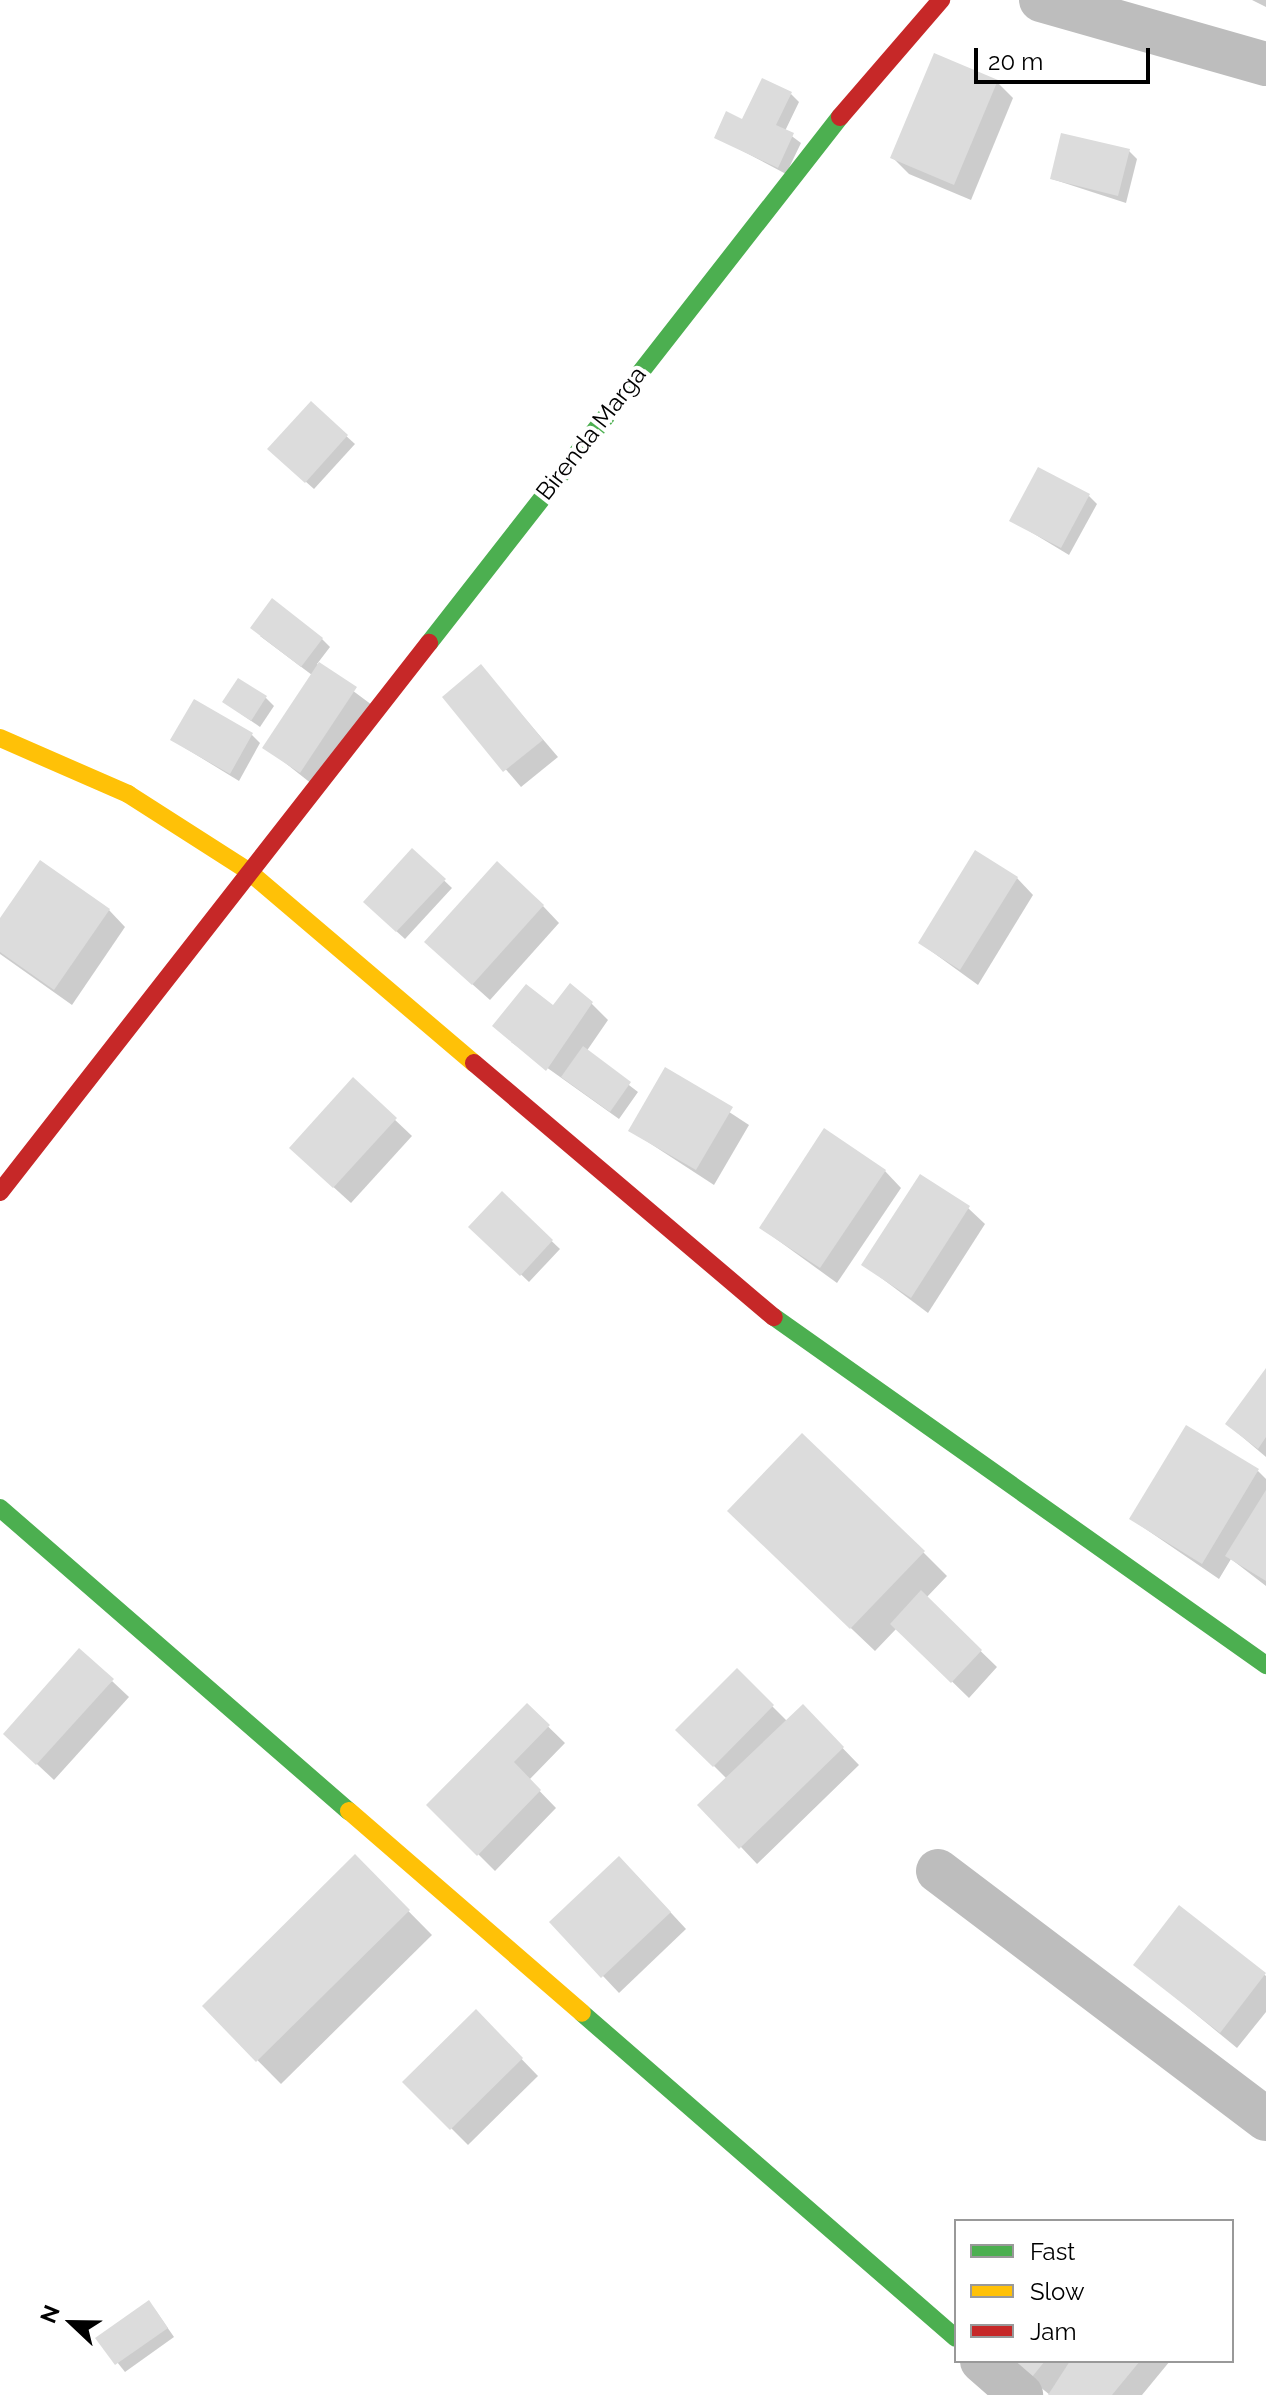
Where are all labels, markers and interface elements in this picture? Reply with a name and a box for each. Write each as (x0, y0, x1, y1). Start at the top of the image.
scale bar (978, 32, 1154, 82)
text: 20 m (988, 47, 1043, 76)
street label: Birenda Marga (530, 361, 652, 505)
legend (954, 2219, 1234, 2363)
text: Fast (1030, 2237, 1075, 2266)
text: Slow (1030, 2277, 1084, 2306)
north arrow (32, 2283, 112, 2363)
text: N (35, 2301, 65, 2327)
text: Jam (1030, 2317, 1076, 2346)

